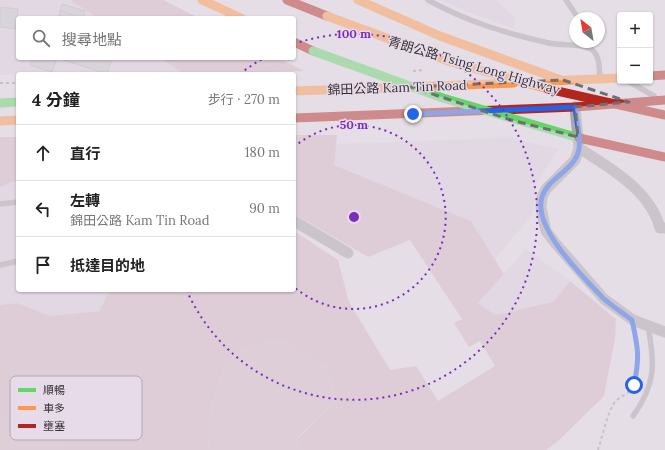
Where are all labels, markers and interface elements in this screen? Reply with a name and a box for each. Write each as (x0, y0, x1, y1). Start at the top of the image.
north arrow (569, 12, 605, 48)
map controls (617, 12, 653, 84)
button: + (617, 12, 653, 48)
search box (16, 16, 296, 60)
text: 100 m (337, 26, 371, 41)
icon: search (30, 27, 52, 49)
text: 搜尋地點 (62, 30, 122, 49)
street label: 青朗公路 Tsing Long Highway (386, 33, 562, 98)
button: − (617, 48, 653, 84)
street label: 錦田公路 Kam Tin Road (327, 77, 467, 98)
text: 4 分鐘 (32, 89, 80, 111)
text: 步行 · 270 m (208, 91, 280, 108)
route end (404, 105, 422, 123)
text: 50 m (340, 117, 368, 132)
icon: ahead (32, 142, 54, 164)
text: 直行 (70, 144, 100, 163)
text: 180 m (245, 144, 280, 161)
text: 左轉 (70, 191, 100, 210)
icon: left (32, 198, 54, 220)
text: 90 m (249, 200, 280, 217)
centre of rings (347, 210, 361, 224)
text: 錦田公路 Kam Tin Road (70, 212, 210, 229)
icon: arrive (32, 254, 54, 276)
text: 抵達目的地 (70, 256, 145, 275)
legend (10, 376, 142, 440)
route start (625, 376, 643, 394)
text: 順暢 (43, 383, 65, 397)
text: 車多 (43, 401, 65, 415)
text: 壅塞 (43, 419, 65, 433)

